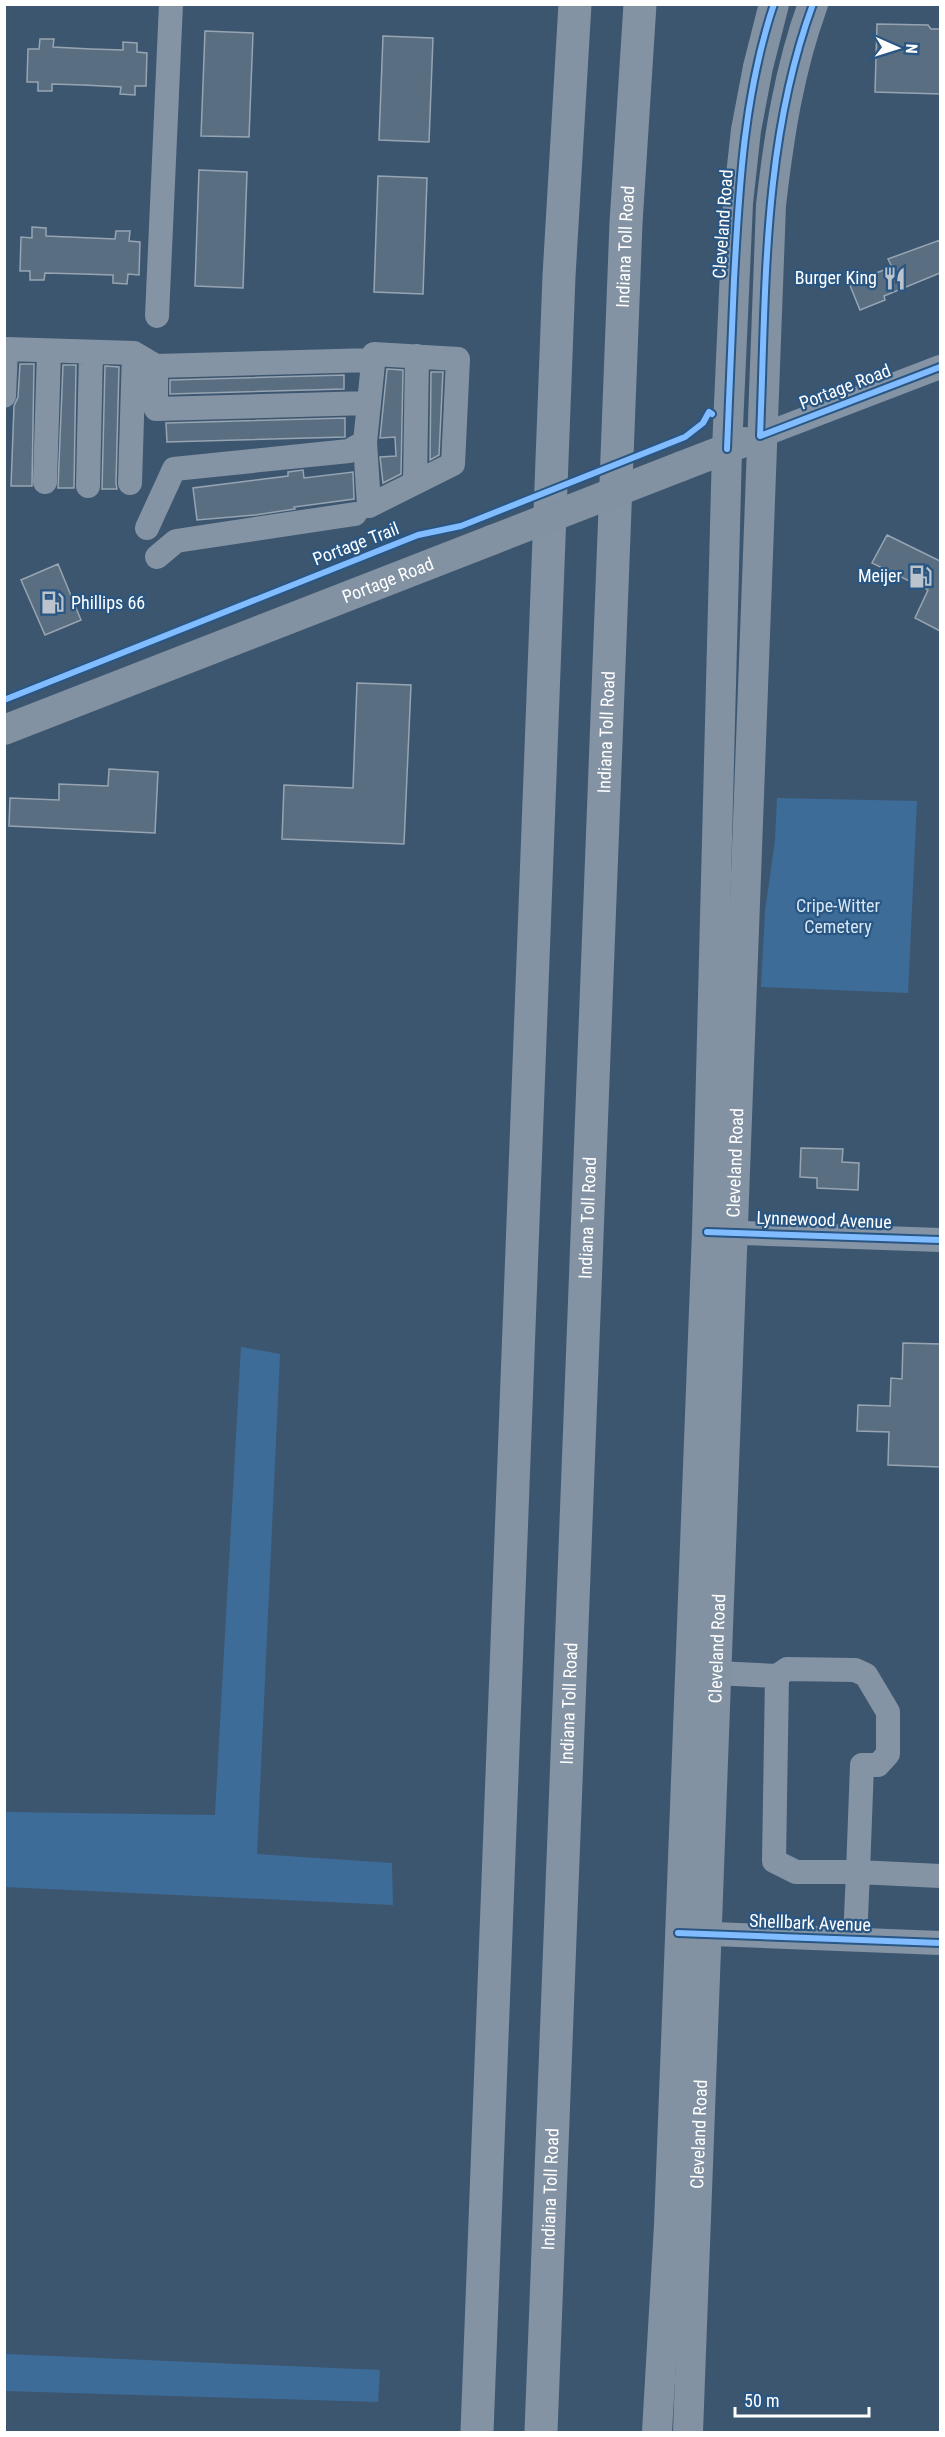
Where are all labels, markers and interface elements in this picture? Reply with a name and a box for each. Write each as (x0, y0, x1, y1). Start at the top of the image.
north arrow (867, 18, 927, 78)
text: N (902, 43, 921, 54)
street label: Cleveland Road (708, 169, 737, 279)
street label: Indiana Toll Road (612, 185, 638, 308)
restaurant icon: Burger King (882, 265, 908, 291)
place label: Burger King (795, 267, 877, 288)
street label: Portage Road (796, 359, 894, 414)
street label: Portage Trail (310, 517, 402, 570)
street label: Portage Road (339, 553, 436, 607)
fuel station icon: Meijer (907, 563, 933, 589)
place label: Meijer (858, 565, 903, 586)
fuel station icon: Phillips 66 (40, 590, 66, 616)
place label: Phillips 66 (71, 592, 145, 613)
street label: Indiana Toll Road (593, 671, 619, 794)
park label: Cripe-Witter Cemetery (796, 895, 881, 937)
street label: Cleveland Road (722, 1108, 747, 1218)
street label: Indiana Toll Road (574, 1156, 600, 1279)
street label: Lynnewood Avenue (756, 1207, 892, 1232)
street label: Cleveland Road (704, 1593, 729, 1704)
street label: Indiana Toll Road (556, 1642, 581, 1765)
street label: Shellbark Avenue (749, 1910, 871, 1935)
street label: Cleveland Road (686, 2079, 711, 2189)
street label: Indiana Toll Road (537, 2128, 563, 2251)
scale bar (735, 2380, 868, 2418)
text: 50 m (744, 2390, 779, 2411)

